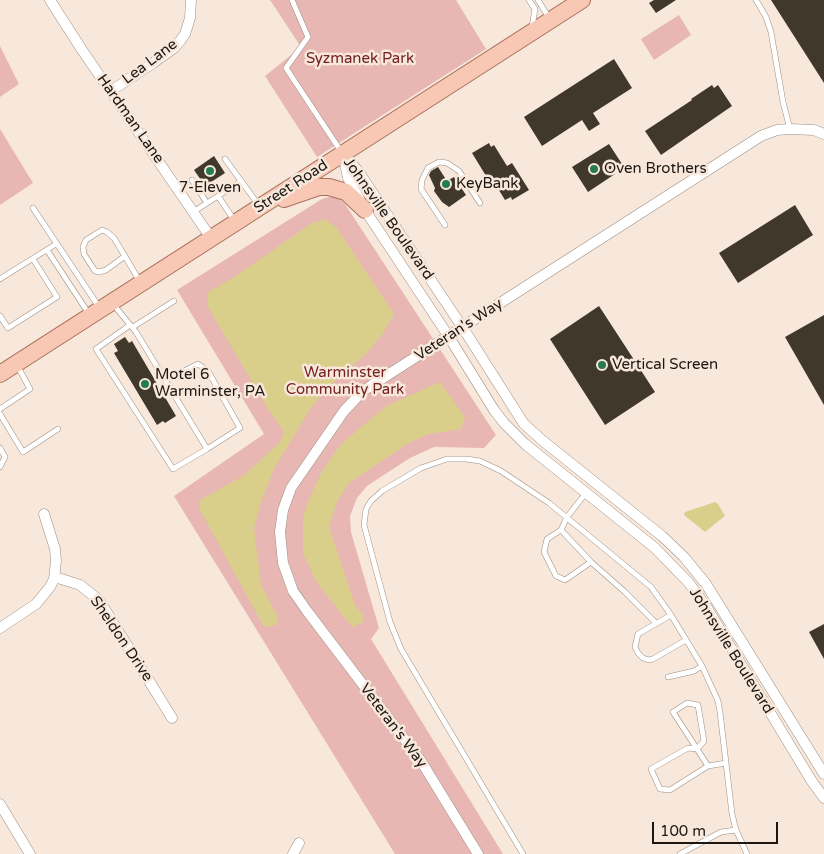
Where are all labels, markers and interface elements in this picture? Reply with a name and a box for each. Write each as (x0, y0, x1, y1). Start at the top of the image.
street label: Lea Lane (119, 36, 181, 88)
park label: Syzmanek Park (306, 50, 414, 68)
street label: Hardman Lane (93, 71, 167, 167)
street label: Johnsville Boulevard (339, 154, 437, 284)
street label: Street Road (251, 156, 331, 218)
place label: Oven Brothers (604, 160, 707, 178)
marker: Oven Brothers (588, 163, 600, 175)
marker: 7-Eleven (204, 165, 216, 177)
place label: KeyBank (456, 175, 519, 193)
marker: KeyBank (440, 178, 452, 190)
place label: 7-Eleven (179, 179, 241, 197)
street label: Veteran's Way (412, 295, 506, 365)
place label: Vertical Screen (612, 356, 718, 374)
marker: Vertical Screen (596, 359, 608, 371)
park label: Warminster Community Park (286, 364, 404, 399)
place label: Motel 6 Warminster, PA (155, 366, 265, 401)
marker: Motel 6 Warminster, PA (139, 378, 151, 390)
street label: Johnsville Boulevard (685, 585, 777, 717)
street label: Sheldon Drive (86, 593, 156, 685)
street label: Veteran's Way (355, 680, 431, 772)
scale bar (654, 812, 780, 844)
text: 100 m (660, 822, 706, 840)

